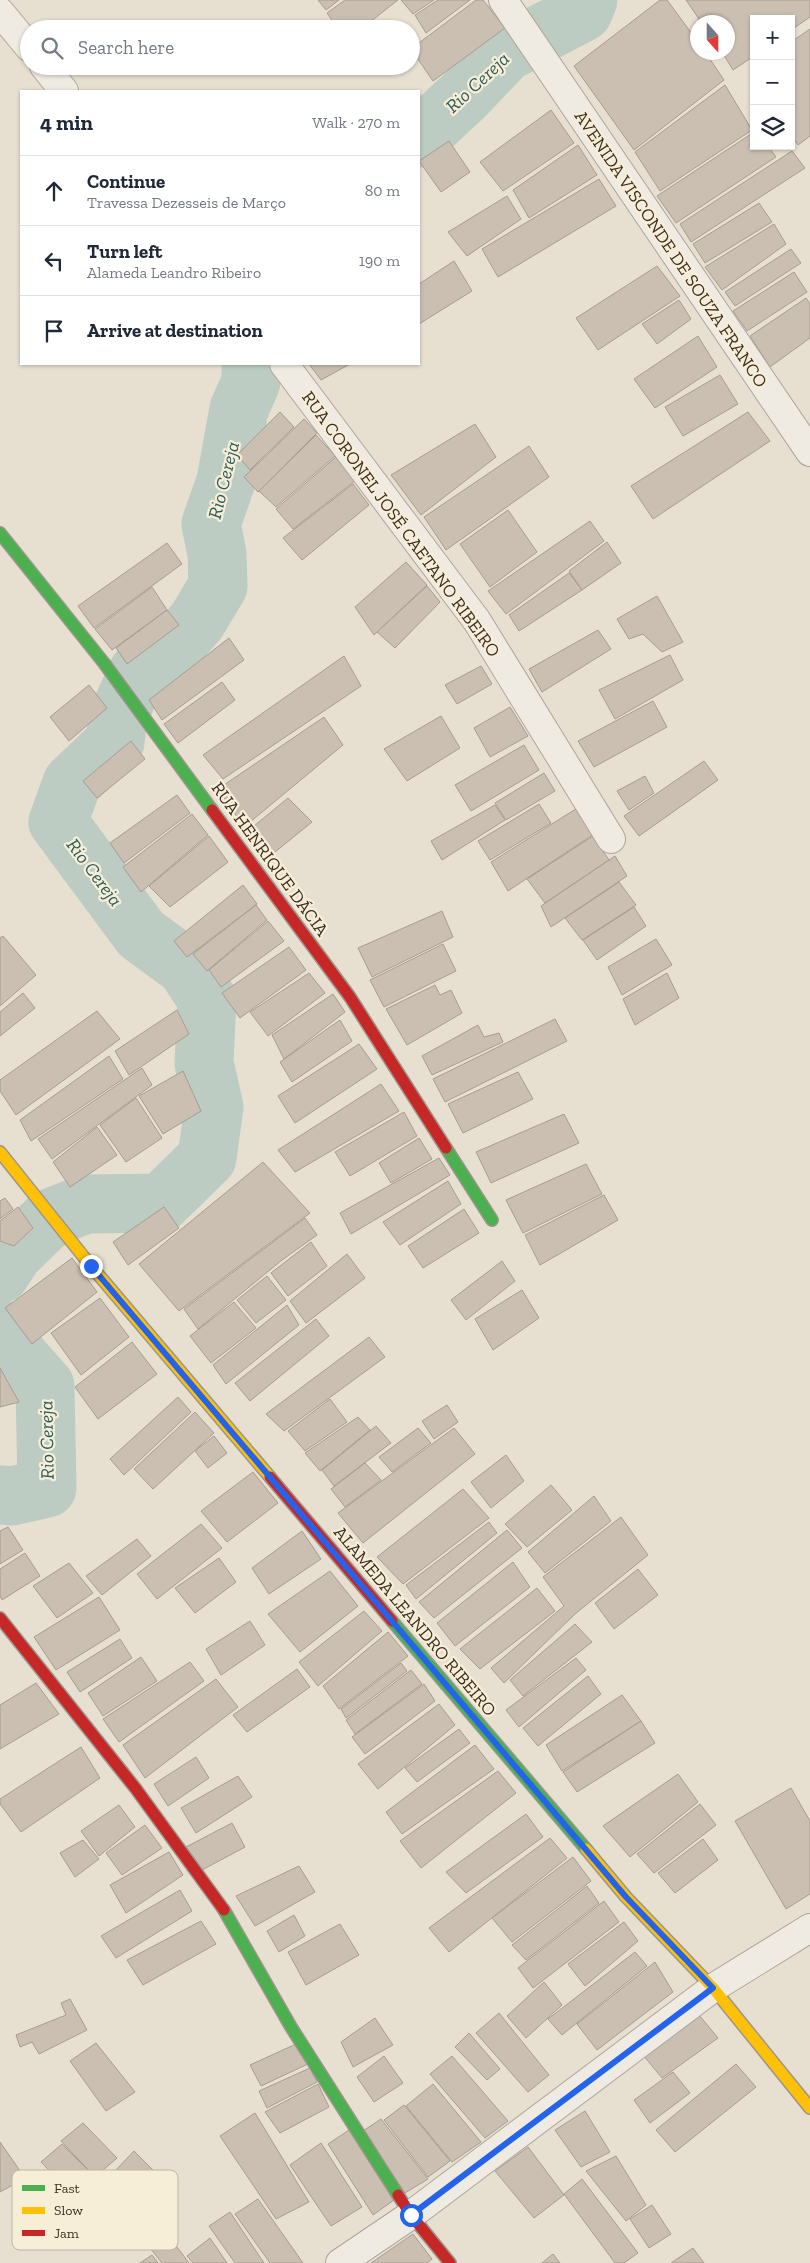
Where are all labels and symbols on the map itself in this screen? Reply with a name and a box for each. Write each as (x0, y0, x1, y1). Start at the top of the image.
north arrow (690, 15, 735, 60)
water label: Rio Cereja (441, 47, 514, 118)
street label: AVENIDA VISCONDE DE SOUZA FRANCO (570, 106, 772, 392)
street label: RUA CORONEL JOSÉ CAETANO RIBEIRO (297, 387, 505, 661)
water label: Rio Cereja (203, 439, 244, 521)
street label: RUA HENRIQUE DÁCIA (207, 778, 334, 941)
water label: Rio Cereja (62, 834, 127, 911)
route end (80, 1255, 103, 1278)
water label: Rio Cereja (34, 1400, 59, 1480)
street label: ALAMEDA LEANDRO RIBEIRO (329, 1522, 501, 1720)
legend (12, 2170, 178, 2250)
text: Fast (54, 2180, 81, 2197)
text: Slow (54, 2202, 83, 2219)
route start (400, 2204, 423, 2227)
text: Jam (54, 2225, 79, 2242)

